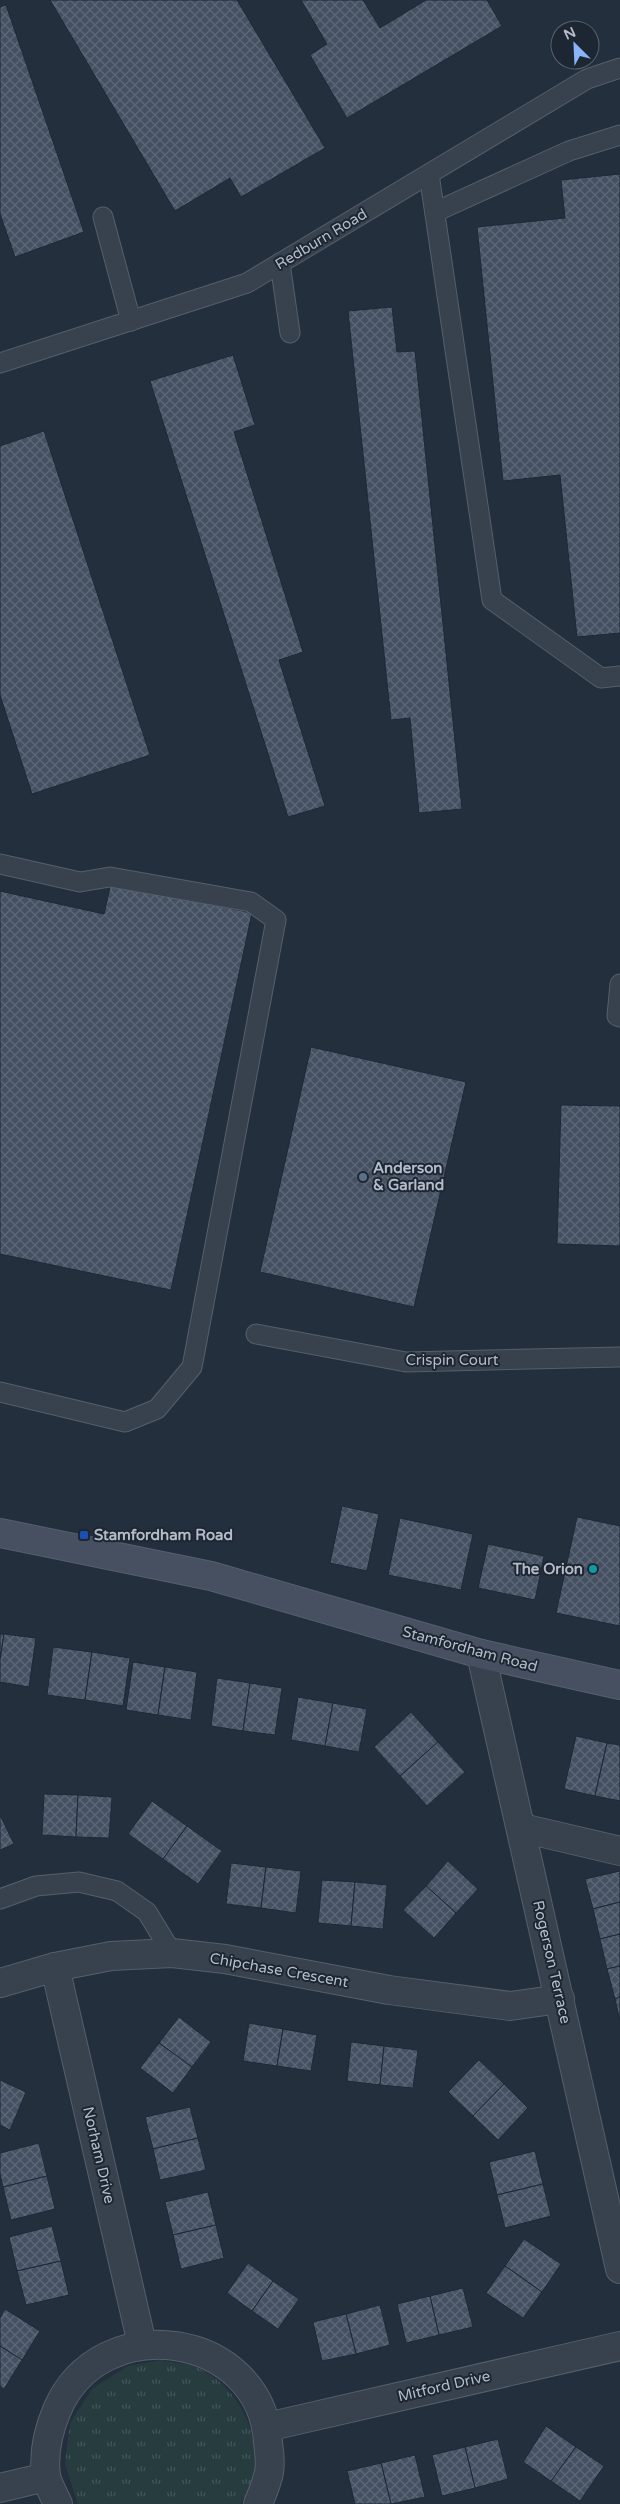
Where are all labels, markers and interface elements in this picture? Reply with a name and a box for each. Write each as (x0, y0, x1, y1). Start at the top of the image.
north arrow (550, 20, 600, 70)
text: N (561, 24, 579, 44)
street label: Redburn Road (272, 205, 370, 273)
place label: Anderson & Garland (373, 1159, 444, 1194)
marker: Anderson & Garland (357, 1171, 369, 1183)
street label: Crispin Court (405, 1351, 499, 1369)
place label: Stamfordham Road (94, 1526, 233, 1544)
marker: Stamfordham Road (78, 1529, 90, 1541)
place label: The Orion (512, 1560, 583, 1578)
marker: The Orion (587, 1563, 599, 1575)
street label: Stamfordham Road (401, 1622, 539, 1676)
street label: Rogerson Terrace (529, 1899, 575, 2025)
street label: Chipchase Crescent (208, 1949, 350, 1991)
street label: Norham Drive (79, 2105, 119, 2205)
street label: Mitford Drive (396, 2367, 492, 2405)

